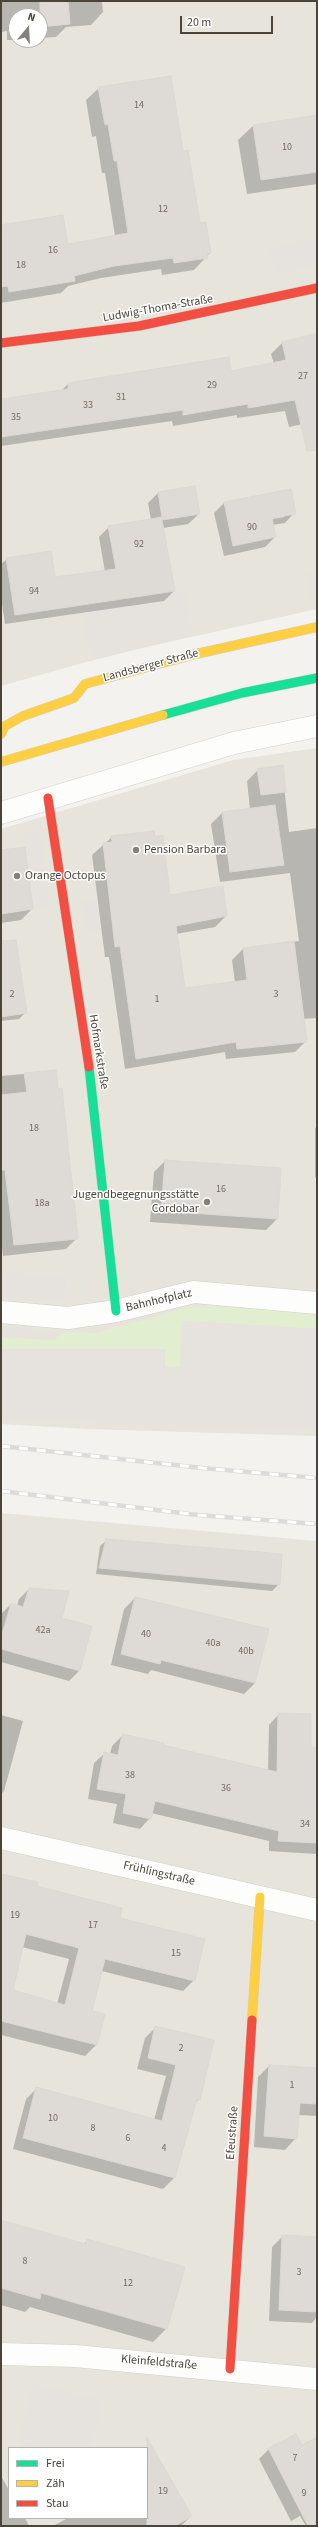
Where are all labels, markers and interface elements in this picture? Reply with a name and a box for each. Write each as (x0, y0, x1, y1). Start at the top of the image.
north arrow (8, 8, 48, 48)
scale bar (182, 8, 275, 34)
text: N (26, 9, 37, 25)
text: 20 m (187, 14, 211, 31)
house number: 14 (134, 100, 144, 112)
house number: 10 (282, 142, 292, 154)
house number: 12 (158, 204, 168, 216)
house number: 16 (48, 245, 58, 257)
house number: 18 (16, 260, 26, 272)
street label: Ludwig-Thoma-Straße (102, 292, 214, 326)
house number: 27 (298, 371, 308, 383)
house number: 29 (207, 380, 217, 392)
house number: 31 (116, 392, 126, 404)
house number: 33 (83, 400, 93, 412)
house number: 35 (11, 412, 21, 424)
house number: 90 (247, 522, 257, 534)
house number: 92 (134, 539, 144, 551)
house number: 94 (29, 586, 39, 598)
street label: Landsberger Straße (102, 646, 200, 686)
place label: Pension Barbara (144, 843, 226, 857)
marker: Pension Barbara (131, 845, 141, 855)
place label: Orange Octopus (25, 869, 106, 883)
marker: Orange Octopus (12, 871, 22, 881)
house number: 2 (10, 989, 14, 1001)
house number: 3 (274, 989, 278, 1001)
house number: 1 (155, 994, 159, 1006)
street label: Hofmarkstraße (85, 1014, 111, 1090)
house number: 18 (29, 1123, 39, 1135)
house number: 16 (216, 1184, 226, 1196)
place label: Jugendbegegnungsstätte Cordobar (73, 1188, 199, 1216)
marker: Jugendbegegnungsstätte Cordobar (202, 1197, 212, 1207)
house number: 18a (35, 1198, 49, 1210)
street label: Bahnhofplatz (125, 1286, 193, 1316)
house number: 42a (36, 1625, 50, 1637)
house number: 40 (141, 1629, 151, 1641)
house number: 40a (206, 1638, 220, 1650)
house number: 40b (238, 1646, 254, 1658)
house number: 38 (125, 1770, 135, 1782)
house number: 36 (221, 1783, 231, 1795)
house number: 34 (300, 1819, 310, 1831)
street label: Frühlingstraße (122, 1859, 196, 1889)
house number: 19 (10, 1910, 20, 1922)
house number: 17 (88, 1920, 98, 1932)
house number: 15 (171, 1948, 181, 1960)
house number: 2 (179, 2043, 183, 2055)
house number: 1 (290, 2080, 294, 2092)
street label: Efeustraße (224, 2106, 242, 2160)
house number: 10 (48, 2113, 58, 2125)
house number: 8 (91, 2123, 95, 2135)
house number: 6 (126, 2133, 130, 2145)
house number: 4 (162, 2143, 166, 2155)
house number: 8 (23, 2256, 27, 2268)
house number: 3 (297, 2267, 301, 2279)
house number: 12 (123, 2278, 133, 2290)
street label: Kleinfeldstraße (120, 2353, 198, 2373)
legend (8, 2447, 148, 2519)
house number: 7 (293, 2453, 297, 2465)
text: Frei (46, 2455, 65, 2472)
text: Zäh (46, 2475, 65, 2492)
house number: 19 (158, 2486, 168, 2498)
house number: 9 (302, 2488, 306, 2500)
text: Stau (46, 2495, 69, 2512)

